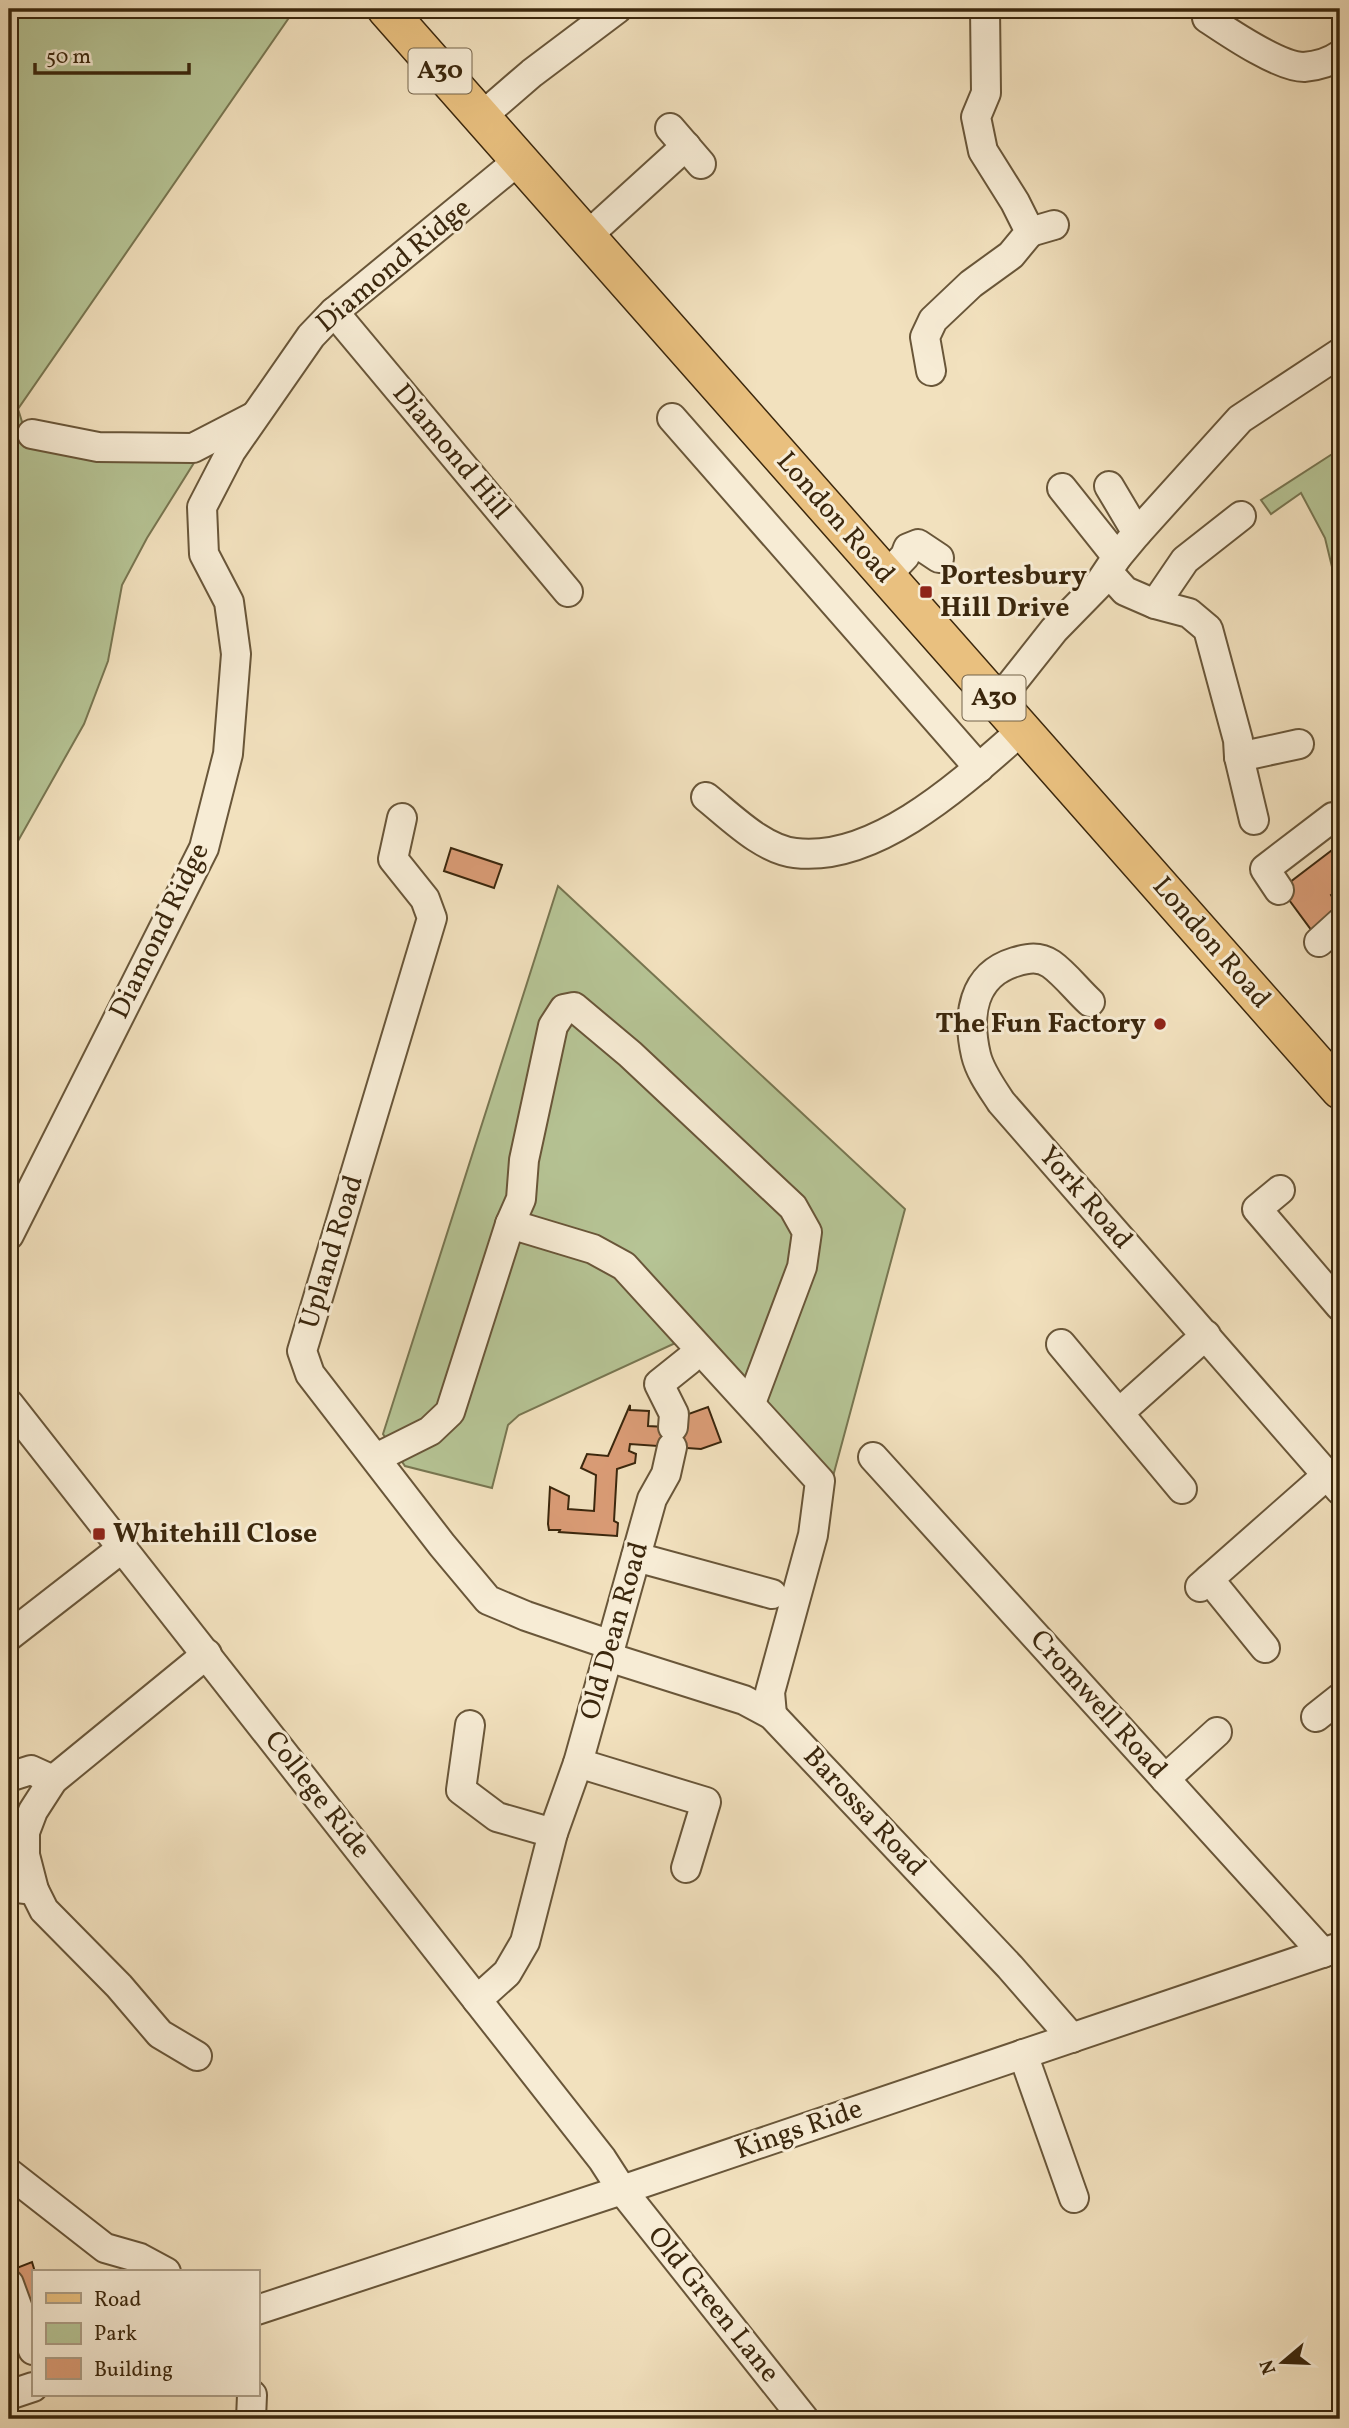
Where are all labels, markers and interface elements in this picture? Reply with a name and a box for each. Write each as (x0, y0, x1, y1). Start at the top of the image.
scale bar (35, 32, 189, 76)
text: 50 m (46, 43, 91, 72)
road number: A30 (408, 48, 472, 94)
street label: Diamond Ridge (308, 189, 480, 343)
street label: Diamond Hill (382, 376, 520, 528)
street label: London Road (767, 443, 903, 593)
place label: Portesbury Hill Drive (940, 557, 1087, 628)
marker: Portesbury Hill Drive (918, 584, 934, 600)
road number: A30 (962, 676, 1026, 720)
street label: Diamond Ridge (100, 836, 220, 1026)
street label: London Road (1143, 868, 1279, 1018)
place label: The Fun Factory (935, 1005, 1146, 1044)
marker: The Fun Factory (1152, 1016, 1168, 1032)
street label: York Road (1029, 1138, 1141, 1258)
street label: Upland Road (290, 1171, 374, 1333)
place label: Whitehill Close (113, 1515, 317, 1554)
marker: Whitehill Close (91, 1526, 107, 1542)
street label: Old Dean Road (571, 1537, 659, 1725)
street label: Cromwell Road (1020, 1622, 1176, 1788)
street label: College Ride (255, 1723, 379, 1867)
street label: Barossa Road (794, 1738, 934, 1886)
street label: Kings Ride (730, 2090, 868, 2170)
street label: Old Green Lane (638, 2219, 788, 2391)
legend (32, 2270, 259, 2396)
text: Road (94, 2286, 141, 2315)
text: Park (94, 2320, 137, 2349)
north arrow (1248, 2326, 1318, 2396)
text: Building (94, 2356, 173, 2385)
text: N (1254, 2356, 1283, 2378)

